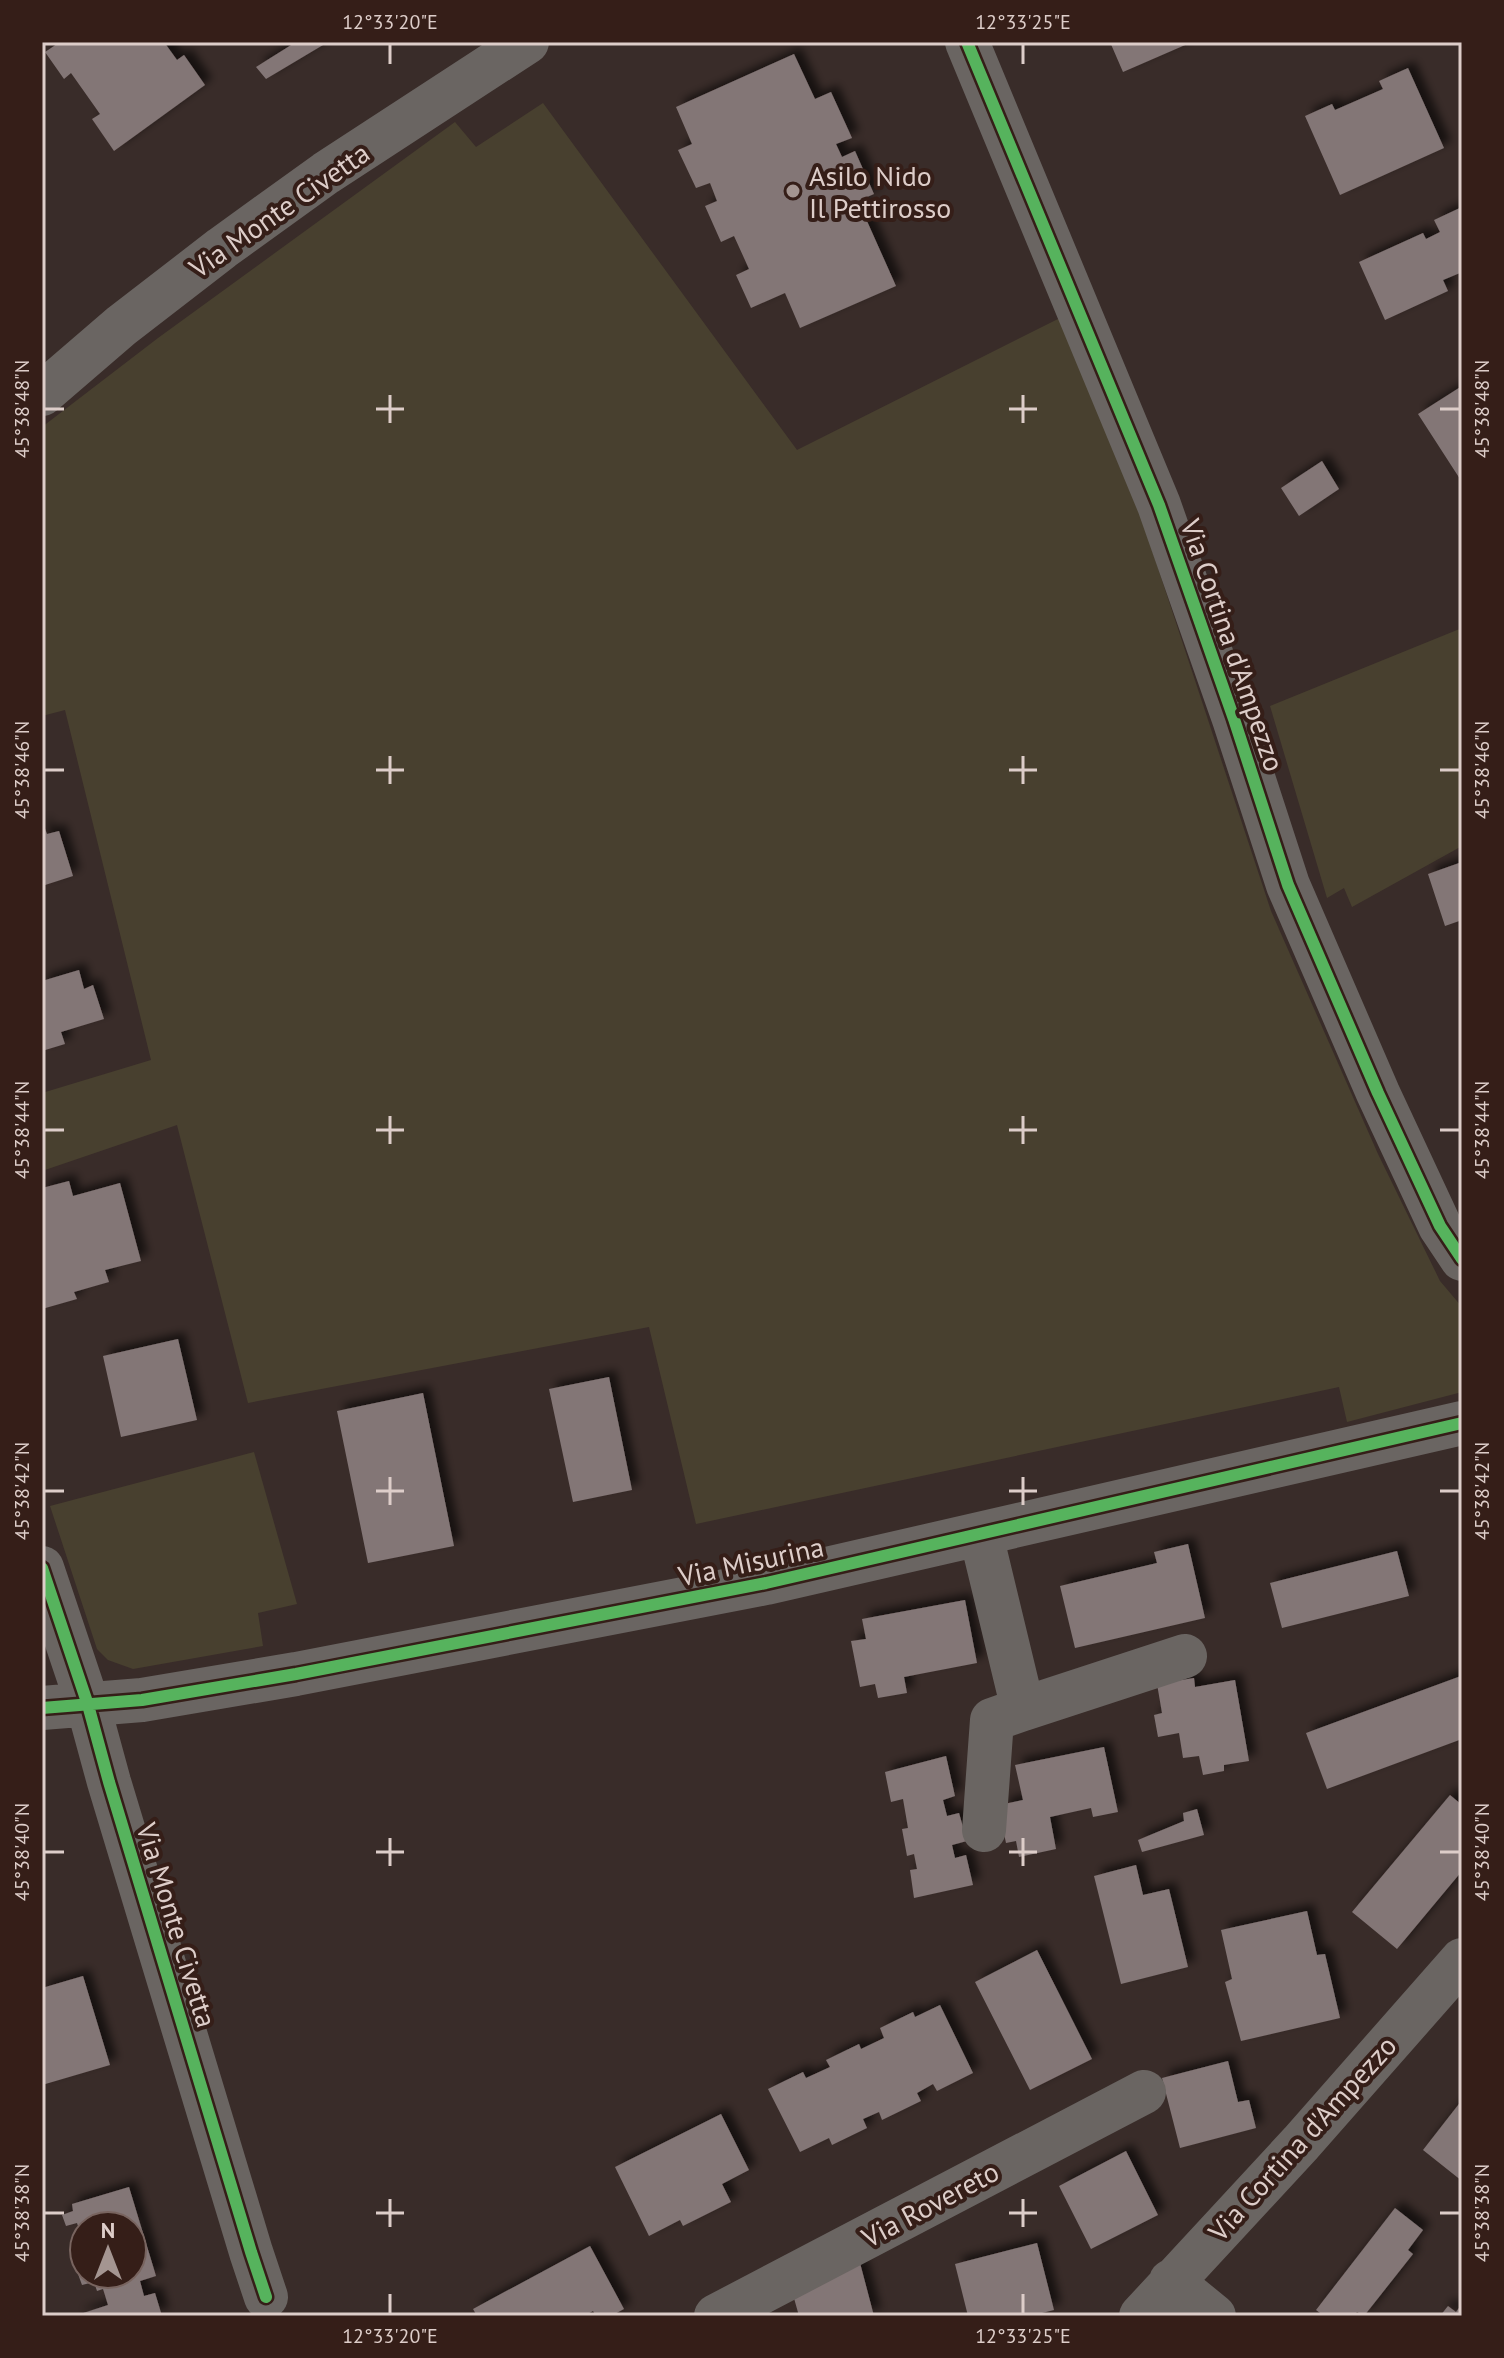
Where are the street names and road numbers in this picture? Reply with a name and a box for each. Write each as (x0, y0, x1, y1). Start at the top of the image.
street label: Via Monte Civetta (181, 134, 376, 287)
street label: Via Cortina d'Ampezzo (1172, 513, 1294, 776)
street label: Via Misurina (674, 1528, 827, 1595)
street label: Via Monte Civetta (128, 1817, 226, 2032)
street label: Via Cortina d'Ampezzo (1199, 2027, 1404, 2249)
street label: Via Rovereto (854, 2152, 1005, 2256)

